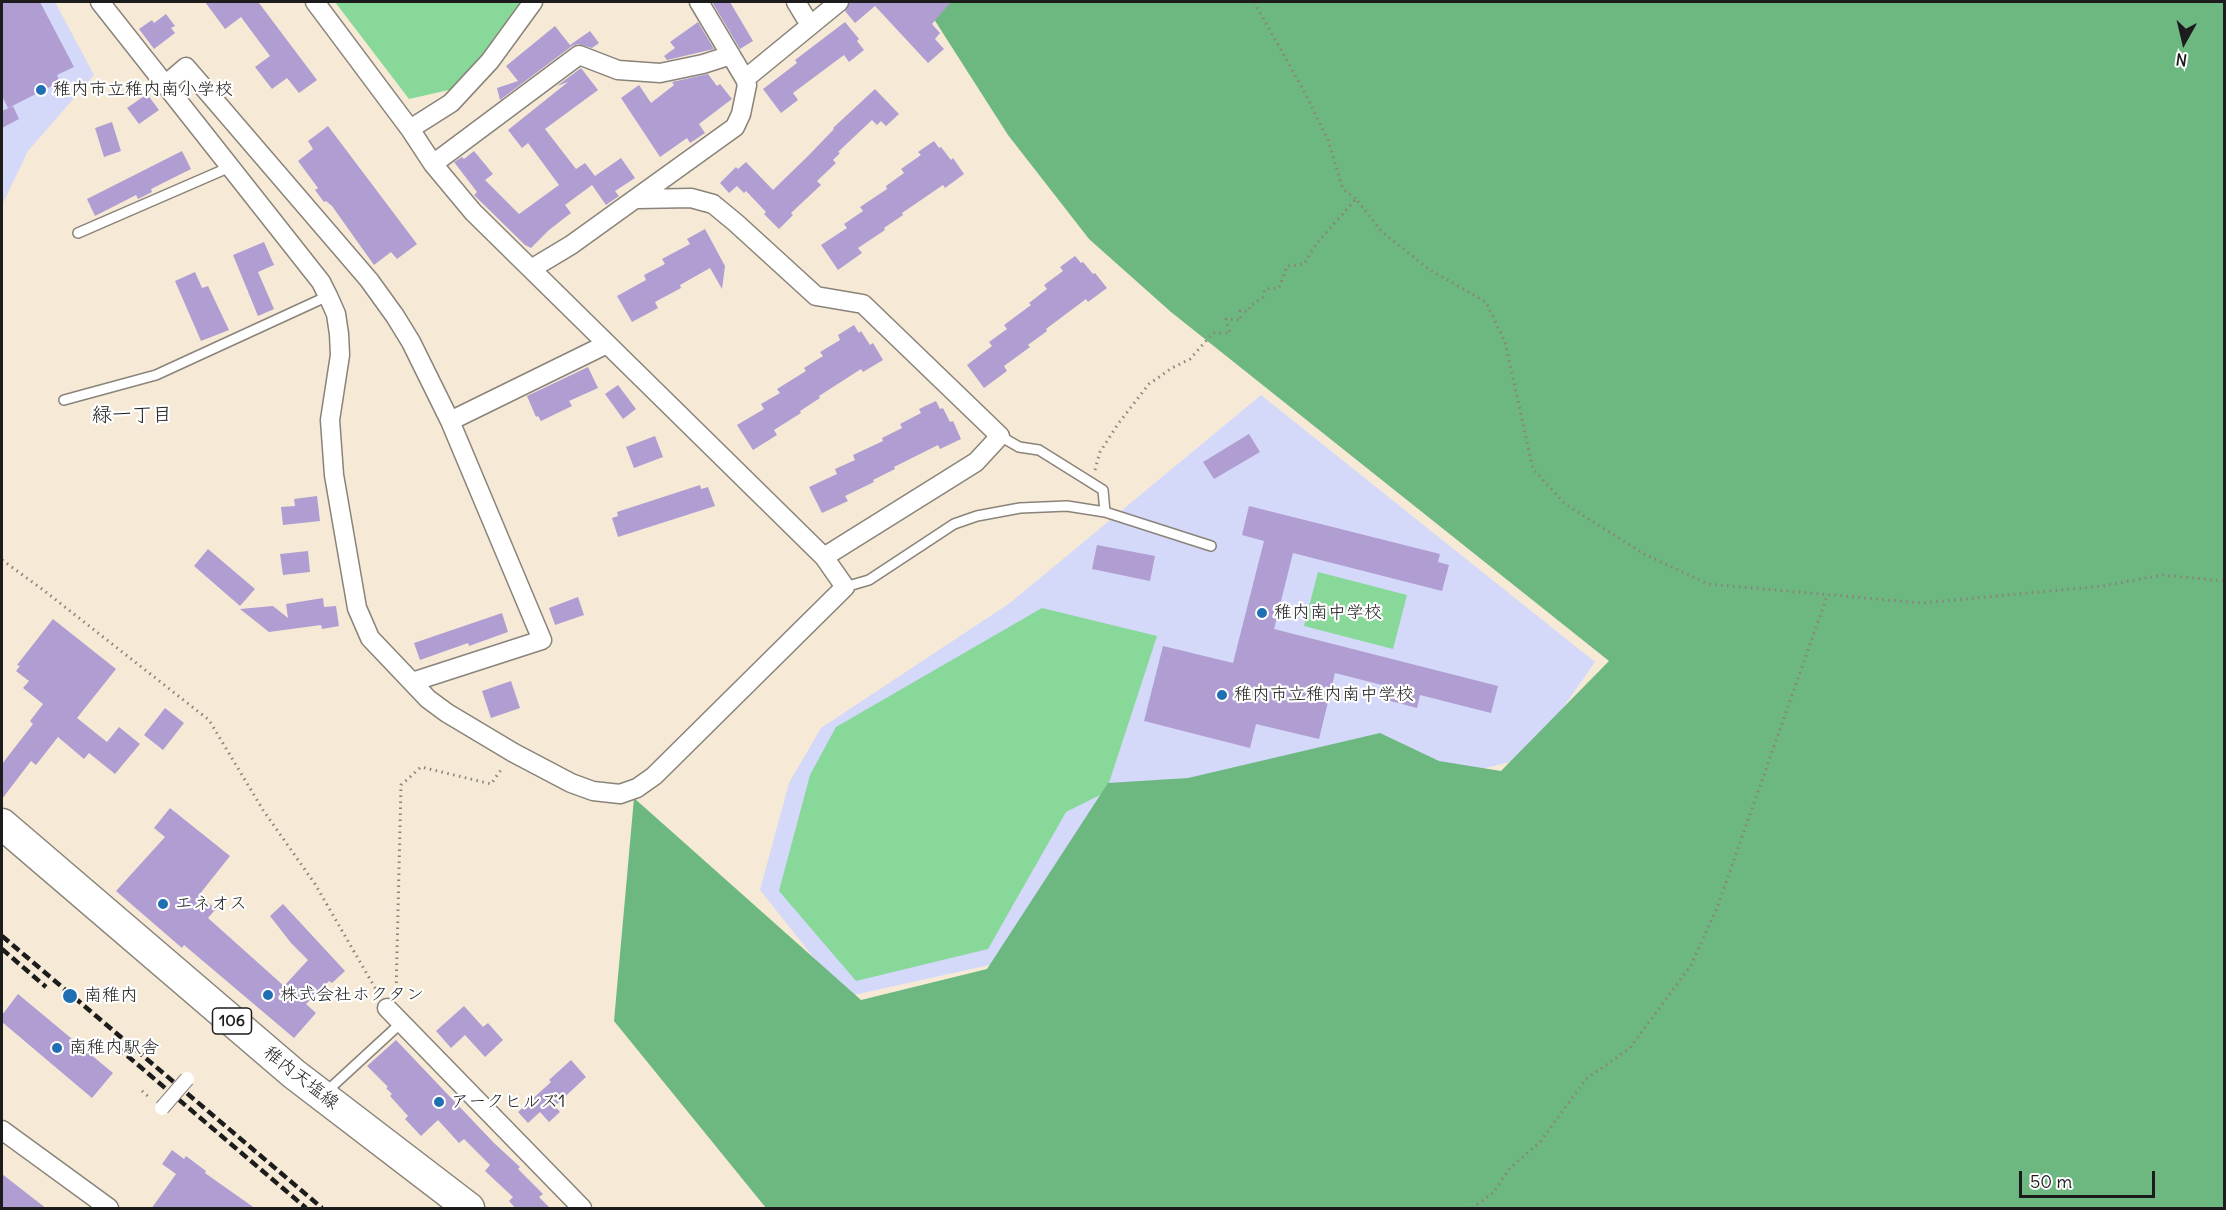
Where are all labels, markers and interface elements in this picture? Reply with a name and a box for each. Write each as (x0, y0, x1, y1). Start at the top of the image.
north arrow (2154, 12, 2214, 72)
text: N (2175, 49, 2188, 70)
place label: 稚内市立稚内南小学校 (53, 79, 233, 101)
marker: 稚内市立稚内南小学校 (34, 83, 48, 97)
district label: 緑一丁目 (92, 403, 172, 427)
place label: 稚内南中学校 (1274, 602, 1382, 624)
marker: 稚内南中学校 (1255, 606, 1269, 620)
place label: 稚内市立稚内南中学校 (1234, 684, 1414, 706)
marker: 稚内市立稚内南中学校 (1215, 688, 1229, 702)
place label: エネオス (175, 893, 247, 915)
marker: エネオス (156, 897, 170, 911)
place label: 株式会社ホクタン (280, 984, 424, 1006)
place label: 南稚内 (84, 985, 138, 1007)
marker: 南稚内 (61, 987, 79, 1005)
marker: 株式会社ホクタン (261, 988, 275, 1002)
road number: 106 (212, 1008, 252, 1034)
place label: 南稚内駅舎 (69, 1037, 159, 1059)
marker: 南稚内駅舎 (50, 1041, 64, 1055)
street label: 稚内天塩線 (259, 1042, 343, 1114)
place label: アークヒルズ1 (451, 1091, 565, 1113)
marker: アークヒルズ1 (432, 1095, 446, 1109)
scale bar (2022, 1159, 2158, 1197)
text: 50 m (2030, 1170, 2072, 1193)

